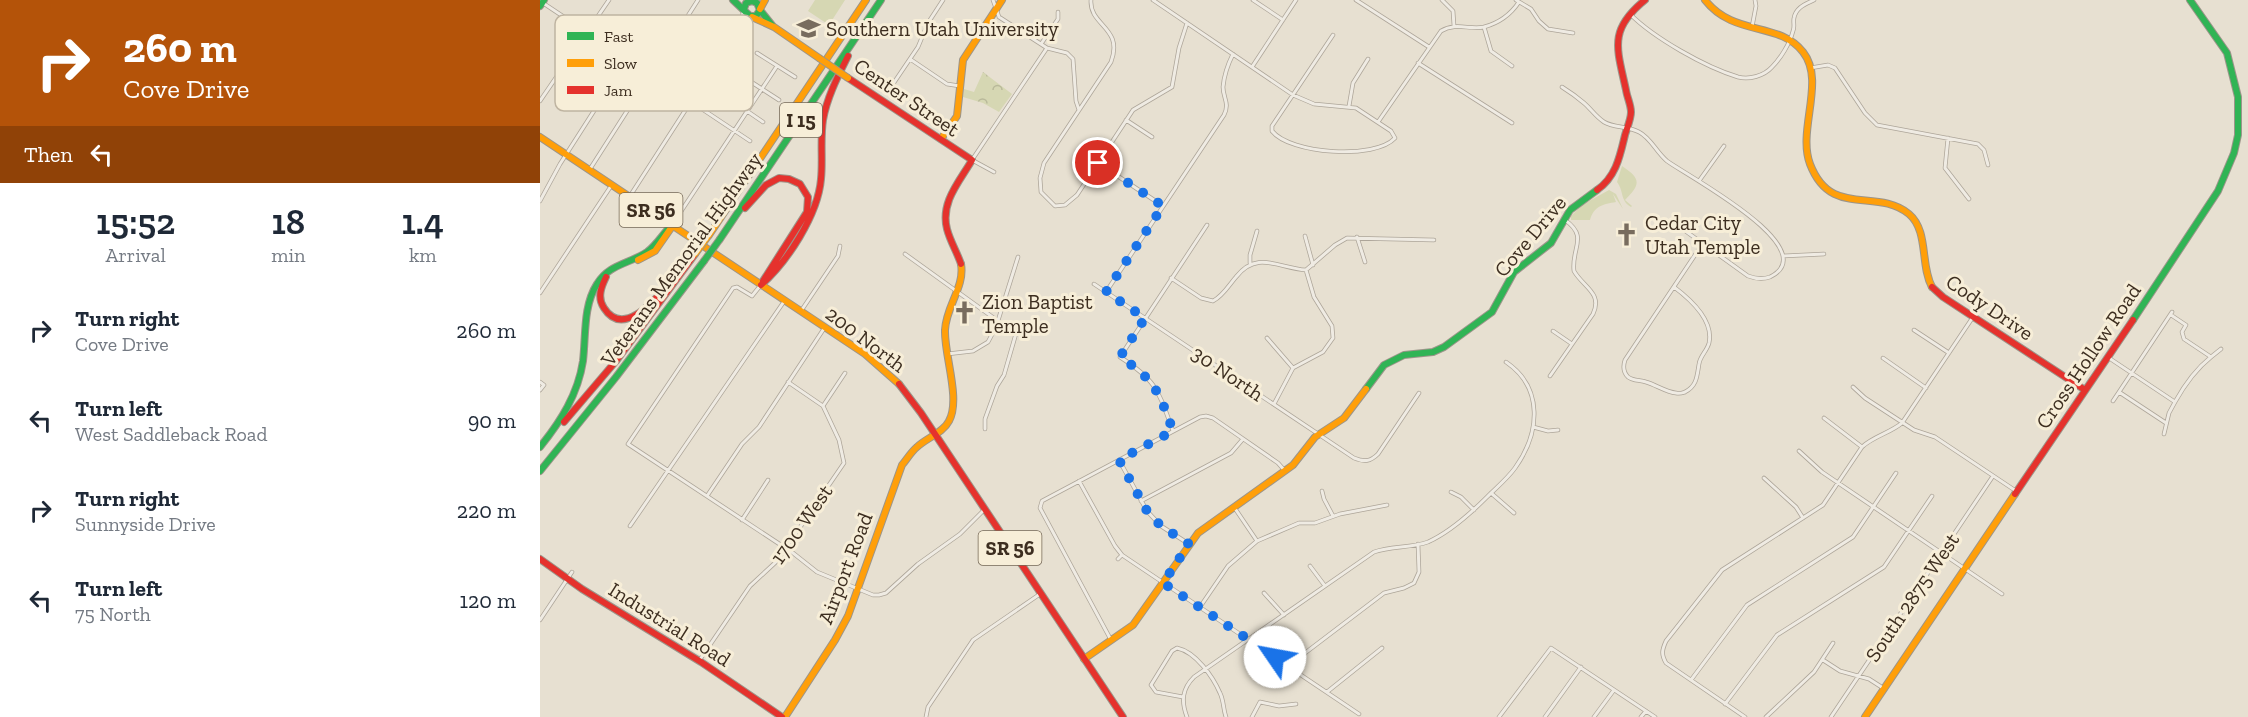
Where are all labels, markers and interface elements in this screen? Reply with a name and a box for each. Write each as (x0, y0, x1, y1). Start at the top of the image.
legend (555, 15, 753, 111)
school or university icon: Southern Utah University (795, 15, 821, 41)
place label: Southern Utah University (826, 16, 1059, 41)
text: 260 m (123, 22, 237, 73)
icon: right (24, 24, 102, 102)
text: Fast (604, 27, 633, 46)
street label: Center Street (850, 53, 965, 142)
text: Slow (604, 54, 638, 73)
text: Cove Drive (123, 73, 250, 105)
text: Jam (604, 81, 633, 100)
road number: I 15 (780, 103, 822, 137)
pin (1072, 137, 1123, 188)
icon: left (85, 138, 118, 171)
text: Then (24, 141, 73, 168)
icon: arrive (1081, 146, 1114, 179)
street label: Veterans Memorial Highway (595, 147, 767, 371)
street label: Cove Drive (1489, 190, 1571, 282)
road number: SR 56 (620, 193, 682, 227)
text: 15:52 (96, 200, 175, 243)
text: 18 (272, 200, 305, 243)
text: 1.4 (402, 200, 444, 243)
place label: Cedar City Utah Temple (1645, 210, 1761, 259)
church icon: Cedar City Utah Temple (1614, 221, 1640, 247)
text: Arrival (105, 243, 166, 267)
text: min (271, 243, 306, 267)
text: km (409, 243, 437, 267)
street label: Cody Drive (1942, 269, 2039, 345)
street label: Cross Hollow Road (2030, 278, 2146, 433)
place label: Zion Baptist Temple (982, 289, 1093, 338)
church icon: Zion Baptist Temple (951, 300, 977, 326)
street label: 200 North (821, 301, 911, 377)
text: Turn right (75, 305, 179, 332)
icon: right (24, 314, 57, 347)
text: 260 m (456, 317, 516, 344)
text: Cove Drive (75, 332, 169, 356)
street label: 30 North (1187, 340, 1269, 406)
text: Turn left (75, 395, 162, 422)
icon: left (24, 404, 57, 437)
text: 90 m (468, 407, 516, 434)
text: West Saddleback Road (75, 422, 267, 446)
street label: 1700 West (765, 479, 838, 569)
text: Turn right (75, 485, 179, 512)
icon: right (24, 494, 57, 527)
text: 220 m (457, 497, 516, 524)
street label: Airport Road (812, 508, 878, 627)
text: Sunnyside Drive (75, 512, 216, 536)
street label: South 2875 West (1860, 528, 1964, 666)
road number: SR 56 (978, 531, 1042, 565)
text: Turn left (75, 575, 162, 602)
street label: Industrial Road (604, 576, 736, 672)
icon: left (24, 584, 57, 617)
text: 120 m (460, 587, 516, 614)
text: 75 North (75, 602, 151, 626)
position arrow (1243, 625, 1307, 689)

